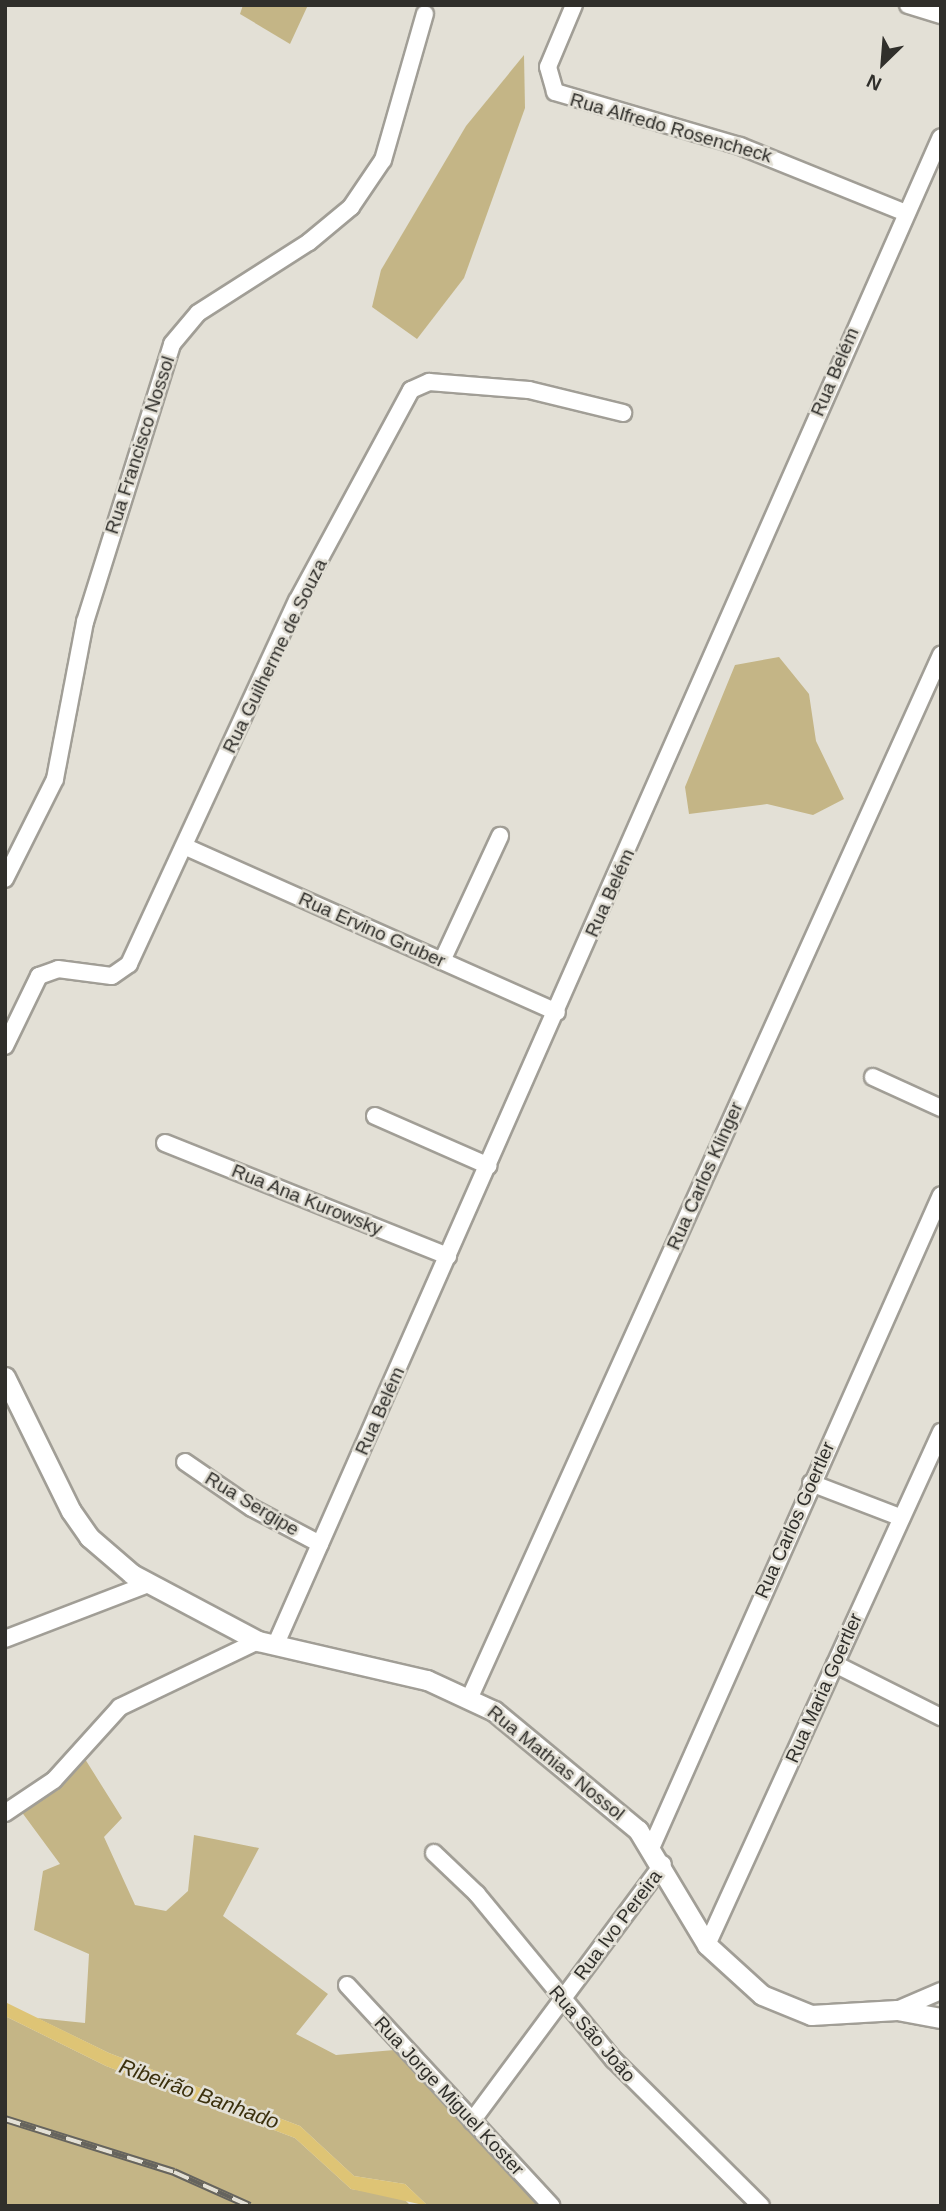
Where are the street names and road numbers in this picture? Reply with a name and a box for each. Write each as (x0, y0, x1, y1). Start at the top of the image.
street label: Rua Alfredo Rosencheck (567, 88, 775, 168)
street label: Rua Belém (806, 324, 864, 420)
street label: Rua Francisco Nossol (100, 353, 180, 537)
street label: Rua Guilherme de Souza (218, 555, 332, 757)
street label: Rua Belém (580, 845, 640, 941)
street label: Rua Ervino Gruber (295, 887, 449, 973)
street label: Rua Carlos Klinger (662, 1099, 748, 1253)
street label: Rua Ana Kurowsky (228, 1159, 386, 1241)
street label: Rua Belém (350, 1363, 410, 1459)
street label: Rua Carlos Goertler (750, 1438, 840, 1602)
street label: Rua Sergipe (201, 1467, 303, 1541)
street label: Rua Maria Goertler (781, 1610, 867, 1766)
street label: Rua Mathias Nossol (483, 1701, 629, 1825)
street label: Rua Ivo Pereira (569, 1865, 667, 1985)
street label: Rua São João (544, 1981, 640, 2087)
street label: Rua Jorge Miguel Koster (369, 2012, 529, 2180)

